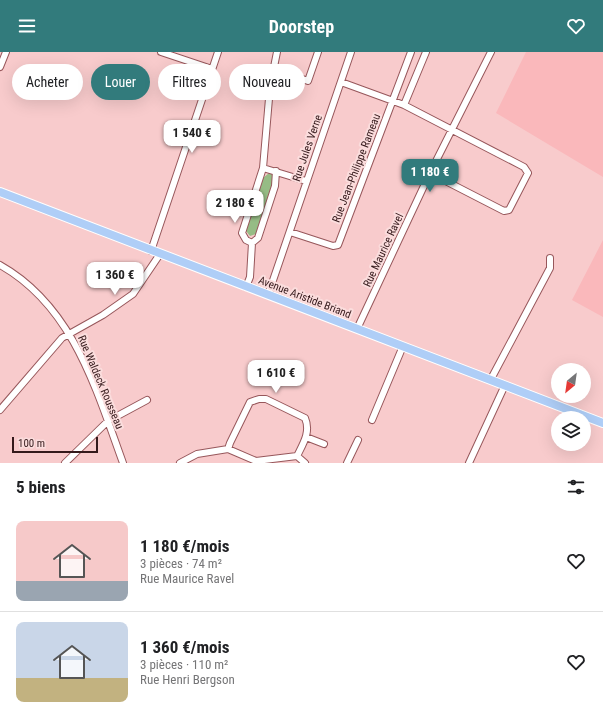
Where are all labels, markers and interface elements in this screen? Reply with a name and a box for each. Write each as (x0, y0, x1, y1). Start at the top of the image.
icon: menu (16, 15, 38, 37)
icon: heart (565, 15, 587, 37)
text: Doorstep (269, 16, 334, 37)
chip: Acheter (12, 64, 83, 100)
chip: Louer (91, 64, 150, 100)
chip: Filtres (158, 64, 221, 100)
chip: Nouveau (229, 64, 305, 100)
street label: Rue Jean-Philippe Rameau (330, 112, 383, 224)
street label: Rue Jules Verne (290, 113, 325, 183)
pin: 1 540 € (155, 120, 229, 154)
text: 1 540 € (173, 125, 211, 140)
pin: 1 180 € (393, 159, 467, 193)
text: 1 180 € (411, 164, 449, 179)
pin: 2 180 € (198, 190, 272, 224)
text: 2 180 € (216, 195, 254, 210)
street label: Rue Maurice Ravel (361, 211, 406, 289)
pin: 1 360 € (78, 262, 152, 296)
text: 1 360 € (96, 267, 134, 282)
street label: Avenue Aristide Briand (257, 274, 353, 321)
street label: Rue Waldeck Rousseau (75, 333, 126, 431)
pin: 1 610 € (239, 360, 313, 394)
north arrow (551, 363, 591, 403)
map controls (551, 363, 591, 451)
text: 1 610 € (257, 365, 295, 380)
button: layers (551, 411, 591, 451)
scale bar (12, 435, 98, 454)
text: 100 m (18, 437, 45, 450)
icon: filters (565, 476, 587, 498)
text: 5 biens (16, 477, 65, 497)
text: 1 180 €/mois (140, 536, 230, 556)
icon: home (48, 537, 96, 585)
icon: heart (565, 550, 587, 572)
text: 3 pièces · 74 m² (140, 556, 222, 571)
text: Rue Maurice Ravel (140, 571, 234, 586)
text: 1 360 €/mois (140, 637, 230, 657)
icon: home (48, 638, 96, 686)
icon: heart (565, 651, 587, 673)
text: 3 pièces · 110 m² (140, 657, 228, 672)
text: Rue Henri Bergson (140, 672, 235, 687)

